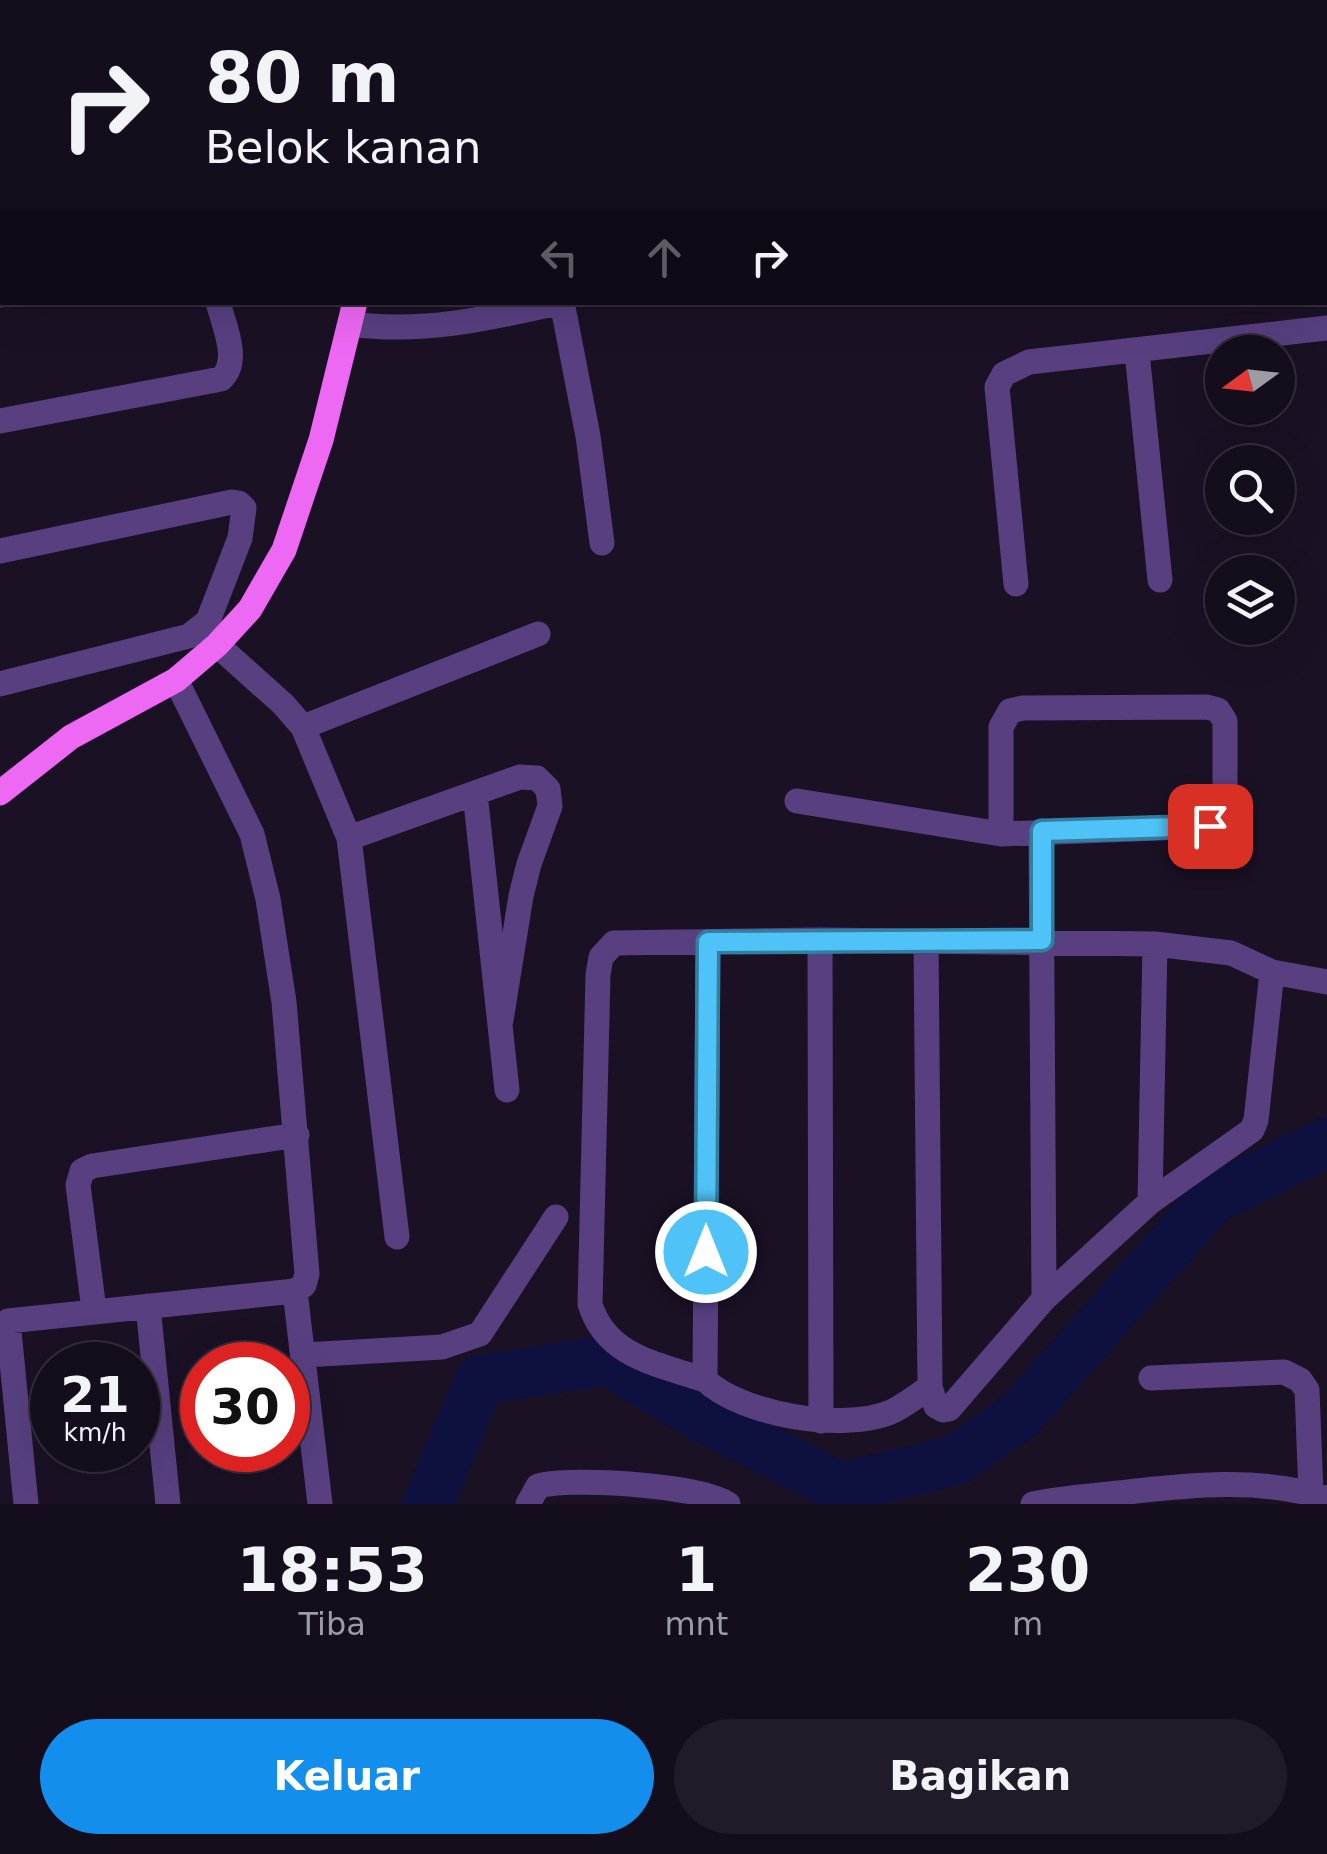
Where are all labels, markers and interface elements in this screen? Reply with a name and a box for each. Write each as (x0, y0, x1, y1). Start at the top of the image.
text: 80 m (205, 37, 400, 119)
icon: right (40, 40, 170, 170)
text: Belok kanan (205, 121, 481, 174)
icon: left (532, 230, 587, 285)
icon: ahead (637, 230, 692, 285)
icon: right (742, 230, 797, 285)
north arrow (1205, 335, 1295, 425)
map controls (1205, 335, 1295, 645)
button: search (1205, 445, 1295, 535)
button: layers (1205, 555, 1295, 645)
pin (1168, 784, 1253, 869)
icon: arrive (1183, 799, 1238, 854)
position arrow (654, 1200, 758, 1304)
speed limit sign: 30 (180, 1342, 310, 1472)
text: 21 (60, 1366, 130, 1424)
text: km/h (63, 1418, 127, 1447)
text: 18:53 (237, 1535, 428, 1605)
text: 1 (676, 1535, 717, 1605)
text: 230 (965, 1535, 1090, 1605)
text: Tiba (299, 1605, 366, 1643)
text: mnt (664, 1605, 728, 1643)
text: m (1012, 1605, 1043, 1643)
button: Keluar (40, 1719, 654, 1834)
button: Bagikan (674, 1719, 1287, 1834)

